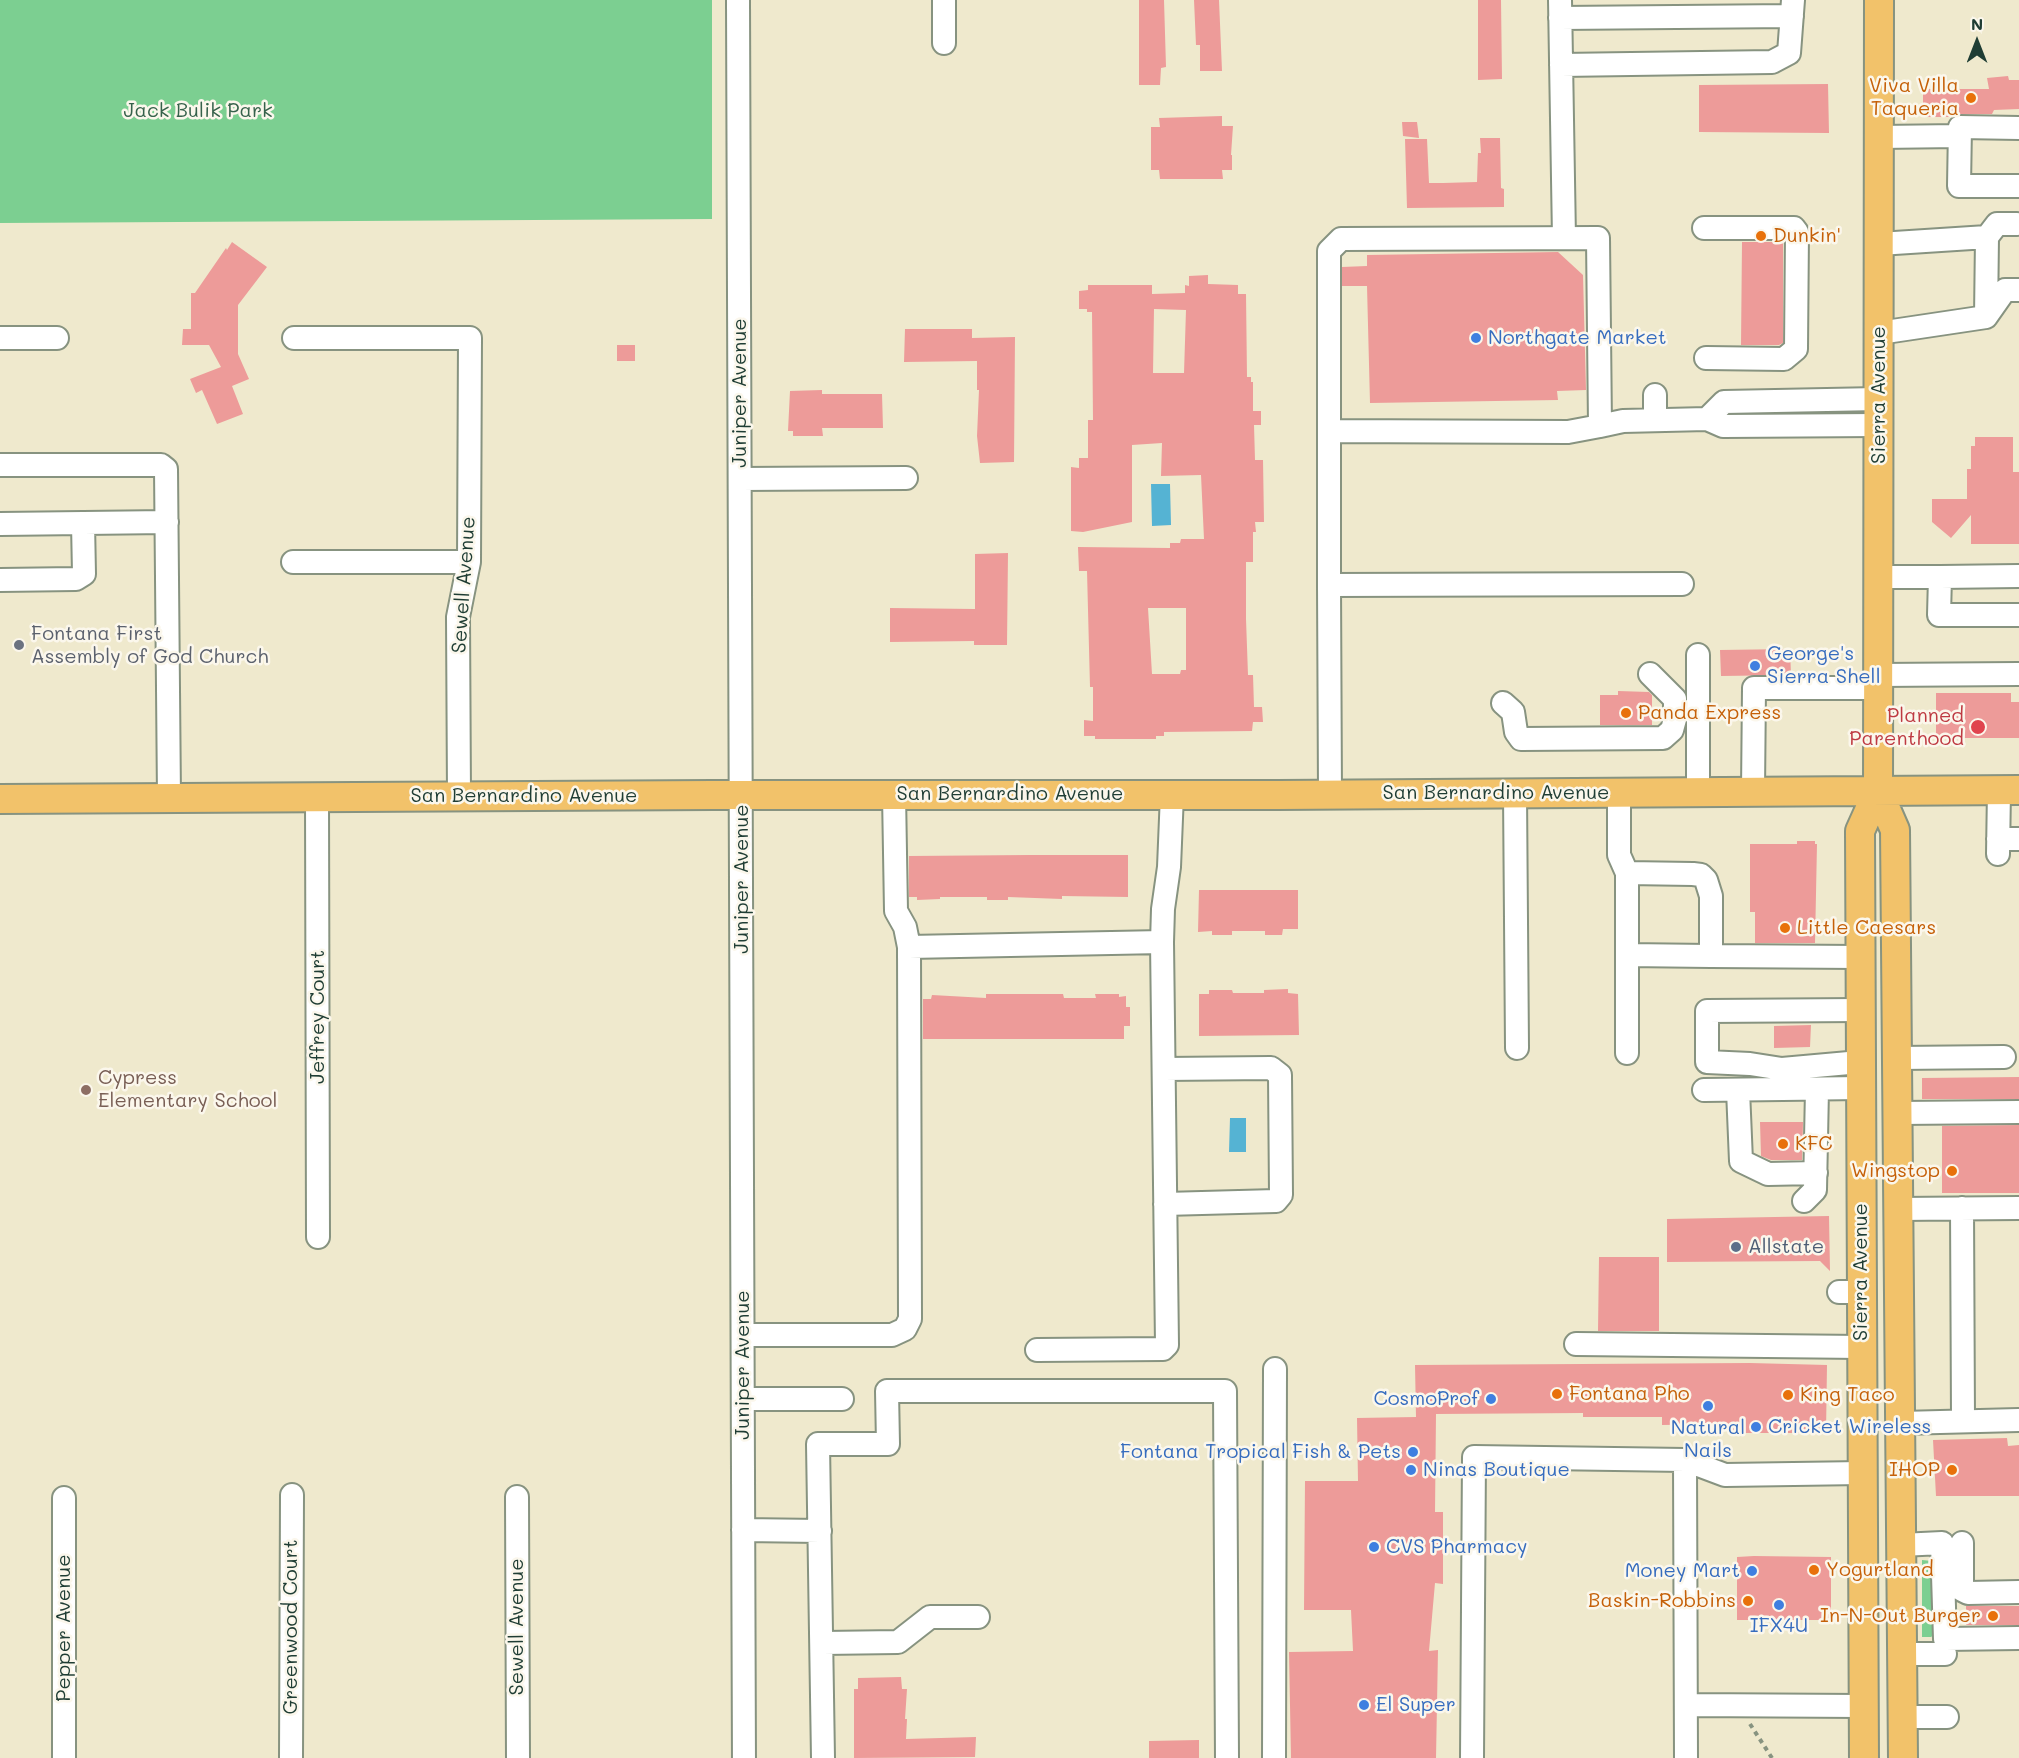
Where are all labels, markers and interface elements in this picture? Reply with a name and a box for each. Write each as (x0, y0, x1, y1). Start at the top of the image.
north arrow (1947, 12, 2007, 72)
text: N (1971, 13, 1983, 34)
place label: Viva Villa Taqueria (1869, 74, 1959, 121)
marker: Viva Villa Taqueria (1964, 91, 1978, 105)
park label: Jack Bulik Park (123, 99, 273, 123)
place label: Dunkin' (1773, 224, 1841, 248)
marker: Dunkin' (1754, 229, 1768, 243)
street label: Juniper Avenue (728, 318, 752, 468)
place label: Northgate Market (1488, 326, 1667, 350)
street label: Sierra Avenue (1867, 326, 1891, 464)
marker: Northgate Market (1469, 331, 1483, 345)
street label: Sewell Avenue (447, 516, 481, 654)
place label: Fontana First Assembly of God Church (31, 622, 269, 669)
marker: Fontana First Assembly of God Church (12, 638, 26, 652)
place label: George's Sierra Shell (1767, 642, 1881, 689)
marker: George's Sierra Shell (1748, 659, 1762, 673)
place label: Panda Express (1638, 701, 1781, 725)
place label: Planned Parenthood (1849, 704, 1964, 751)
marker: Panda Express (1619, 706, 1633, 720)
marker: Planned Parenthood (1969, 718, 1987, 736)
street label: San Bernardino Avenue (1383, 781, 1609, 805)
street label: San Bernardino Avenue (897, 782, 1123, 806)
street label: San Bernardino Avenue (411, 784, 637, 808)
street label: Juniper Avenue (730, 804, 754, 954)
place label: Little Caesars (1797, 916, 1936, 940)
marker: Little Caesars (1778, 921, 1792, 935)
street label: Jeffrey Court (306, 950, 330, 1084)
place label: Cypress Elementary School (98, 1066, 277, 1113)
marker: Cypress Elementary School (79, 1083, 93, 1097)
place label: KFC (1795, 1132, 1833, 1156)
marker: KFC (1776, 1137, 1790, 1151)
place label: Wingstop (1851, 1159, 1940, 1183)
marker: Wingstop (1945, 1164, 1959, 1178)
street label: Sierra Avenue (1849, 1203, 1873, 1341)
place label: Allstate (1748, 1235, 1824, 1259)
marker: Allstate (1729, 1240, 1743, 1254)
street label: Juniper Avenue (731, 1290, 755, 1440)
place label: Fontana Pho (1569, 1382, 1690, 1406)
place label: King Taco (1800, 1383, 1895, 1407)
place label: CosmoProf (1373, 1387, 1479, 1411)
marker: Fontana Pho (1550, 1387, 1564, 1401)
marker: King Taco (1781, 1388, 1795, 1402)
marker: CosmoProf (1484, 1392, 1498, 1406)
marker: Natural Nails (1701, 1399, 1715, 1413)
place label: Cricket Wireless (1768, 1415, 1931, 1439)
place label: Natural Nails (1671, 1416, 1745, 1463)
marker: Cricket Wireless (1749, 1420, 1763, 1434)
place label: Fontana Tropical Fish & Pets (1120, 1440, 1401, 1464)
marker: Fontana Tropical Fish & Pets (1406, 1445, 1420, 1459)
place label: Ninas Boutique (1423, 1458, 1570, 1482)
place label: IHOP (1889, 1458, 1940, 1482)
marker: Ninas Boutique (1404, 1463, 1418, 1477)
marker: IHOP (1945, 1463, 1959, 1477)
place label: CVS Pharmacy (1386, 1535, 1527, 1559)
street label: Greenwood Court (279, 1540, 303, 1714)
marker: CVS Pharmacy (1367, 1540, 1381, 1554)
street label: Pepper Avenue (52, 1554, 76, 1702)
street label: Sewell Avenue (505, 1558, 529, 1696)
place label: Yogurtland (1826, 1558, 1934, 1582)
place label: Money Mart (1625, 1559, 1740, 1583)
marker: Yogurtland (1807, 1563, 1821, 1577)
marker: Money Mart (1745, 1564, 1759, 1578)
place label: Baskin-Robbins (1588, 1589, 1736, 1613)
marker: Baskin-Robbins (1741, 1594, 1755, 1608)
marker: IFX4U (1772, 1598, 1786, 1612)
place label: In-N-Out Burger (1820, 1604, 1981, 1628)
marker: In-N-Out Burger (1986, 1609, 2000, 1623)
place label: IFX4U (1750, 1614, 1808, 1638)
place label: El Super (1376, 1693, 1456, 1717)
marker: El Super (1357, 1698, 1371, 1712)

